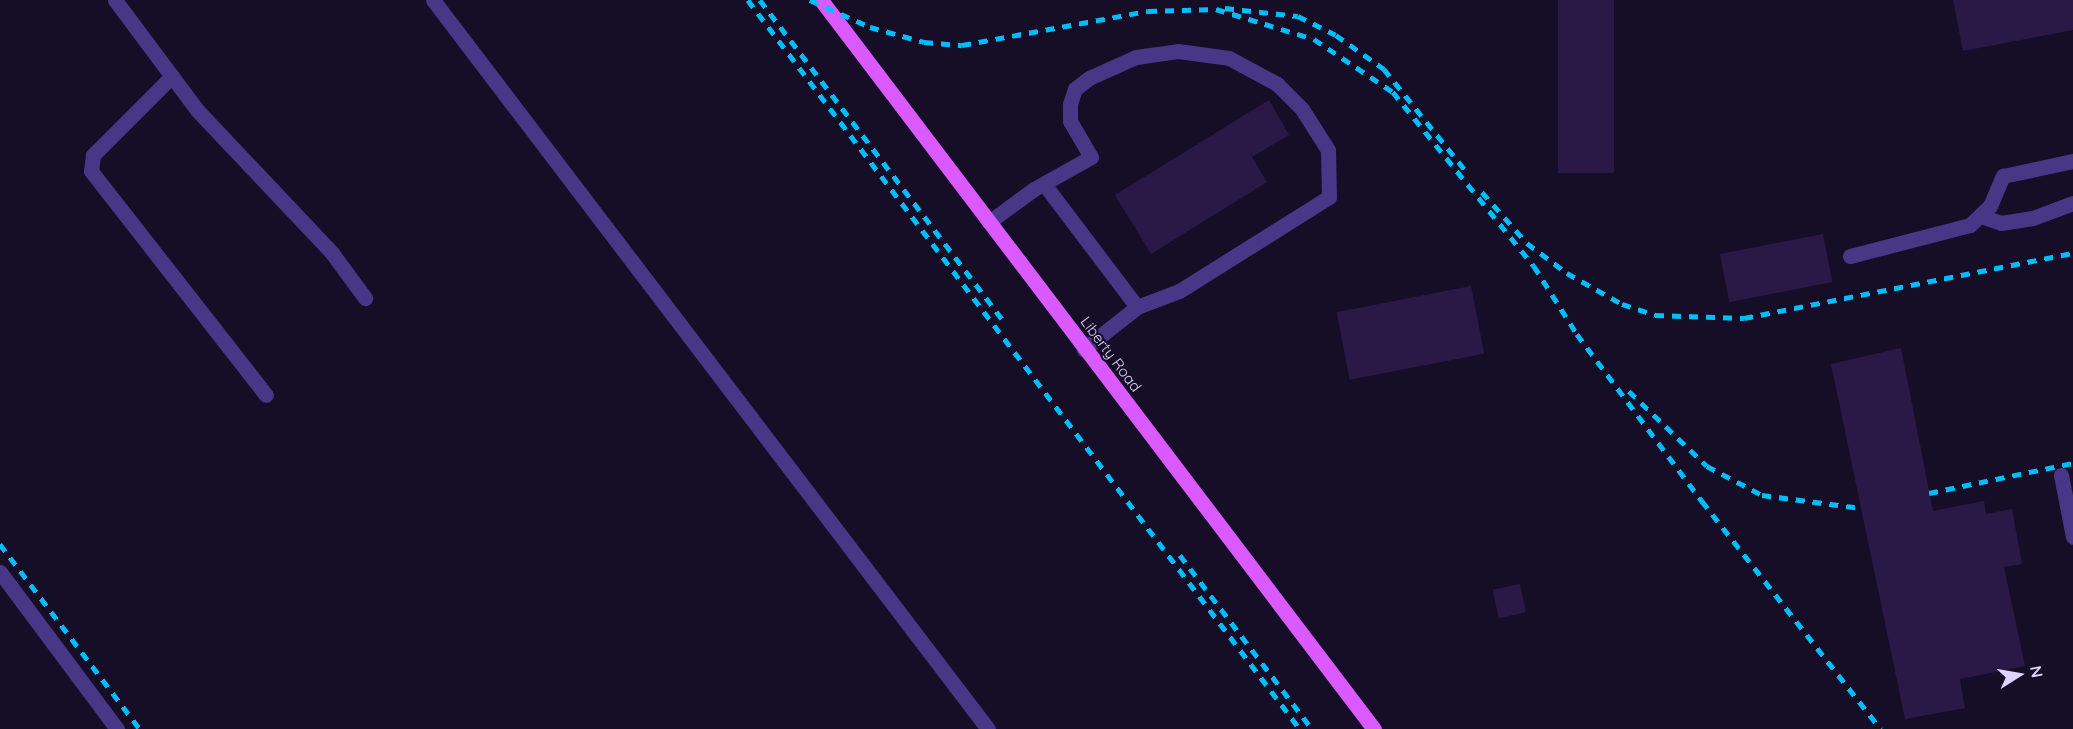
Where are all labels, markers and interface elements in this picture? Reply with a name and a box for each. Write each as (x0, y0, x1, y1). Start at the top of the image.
street label: Liberty Road (1077, 313, 1145, 395)
north arrow (1989, 645, 2049, 705)
text: N (2026, 664, 2048, 679)

